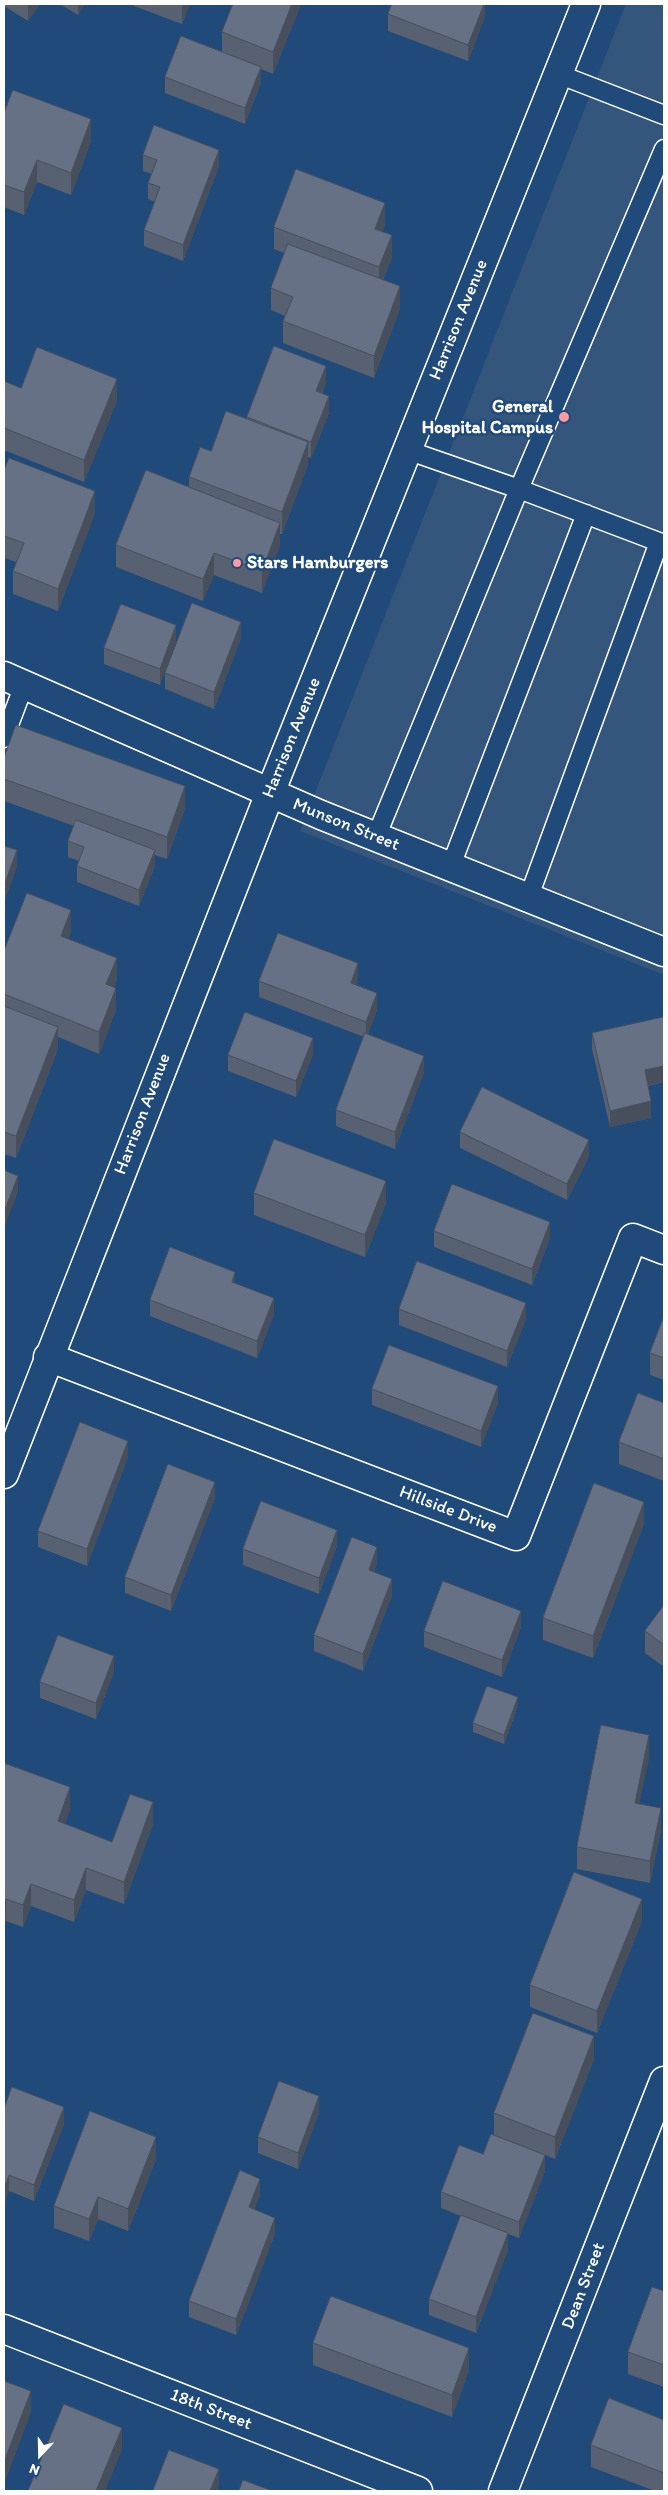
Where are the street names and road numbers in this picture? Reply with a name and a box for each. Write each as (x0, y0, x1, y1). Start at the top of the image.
street label: Harrison Avenue (425, 257, 493, 383)
street label: Harrison Avenue (258, 675, 326, 801)
street label: Munson Street (289, 794, 403, 856)
street label: Harrison Avenue (110, 1050, 176, 1178)
street label: Hillside Drive (396, 1481, 500, 1539)
street label: Dean Street (558, 2240, 610, 2332)
street label: 18th Street (167, 2385, 255, 2435)

